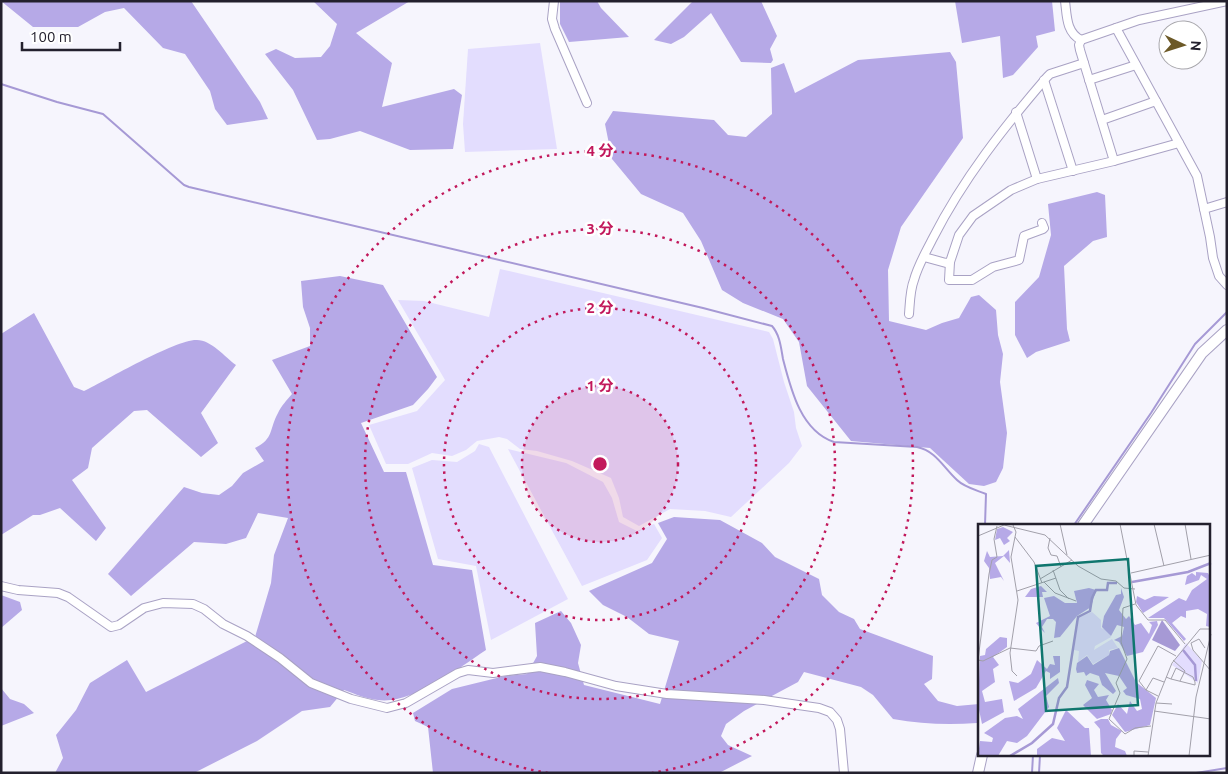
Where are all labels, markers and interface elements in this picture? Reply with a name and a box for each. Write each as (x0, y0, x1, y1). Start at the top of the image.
scale bar (22, 20, 120, 52)
north arrow (1158, 20, 1208, 70)
text: 100 m (30, 28, 72, 45)
text: N (1188, 40, 1204, 52)
text: 4 分 (586, 142, 614, 159)
text: 3 分 (586, 220, 614, 237)
text: 2 分 (586, 299, 614, 316)
text: 1 分 (586, 377, 614, 394)
centre of rings (591, 455, 609, 473)
inset map (978, 524, 1210, 756)

